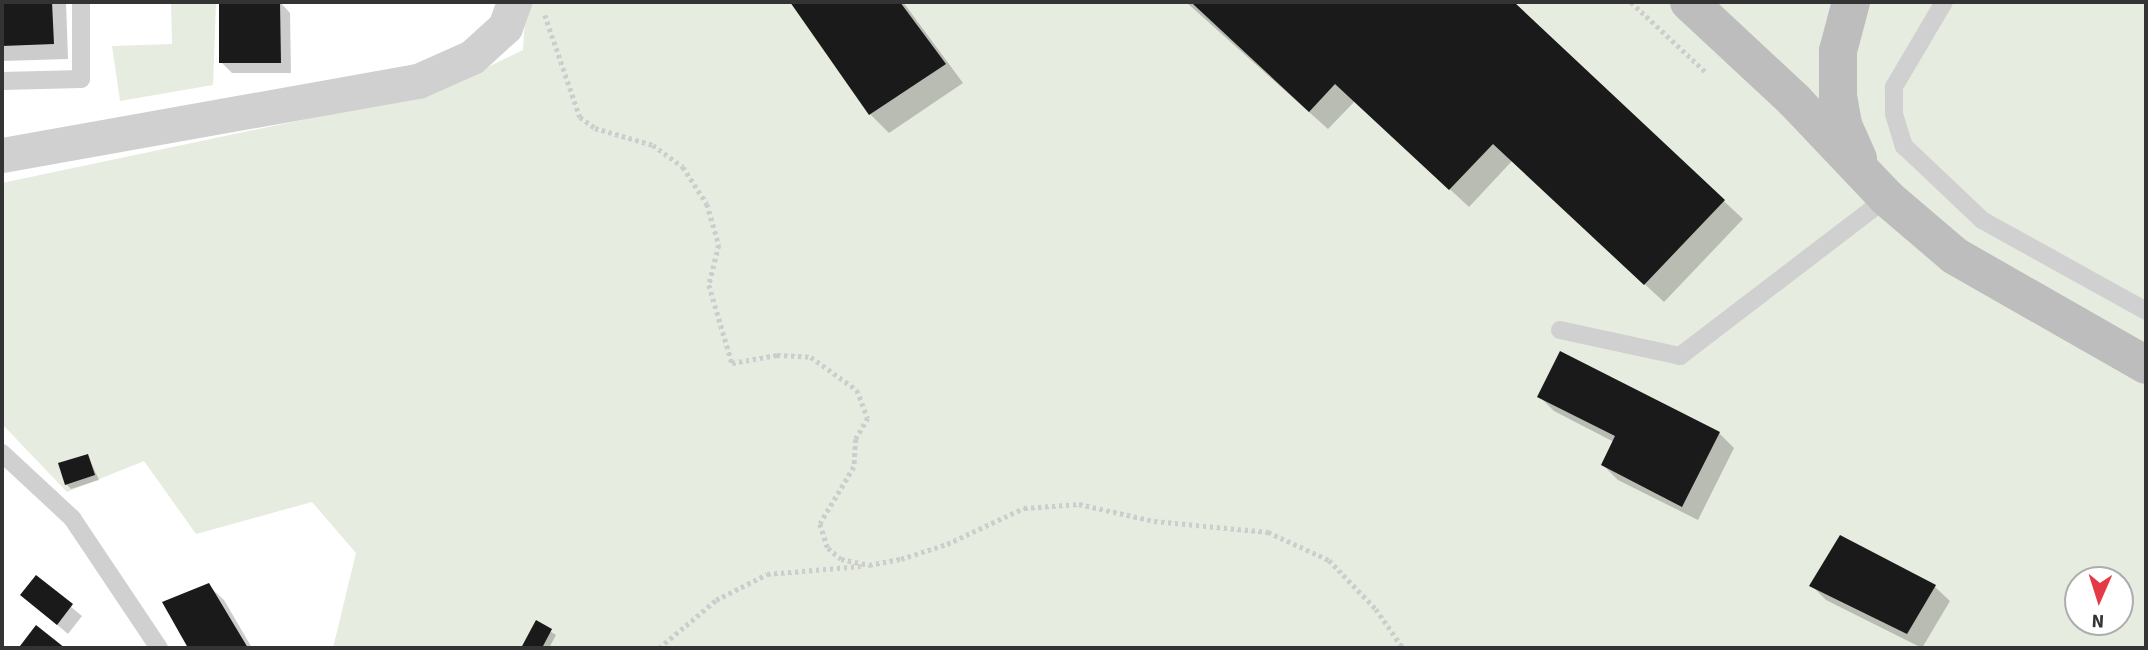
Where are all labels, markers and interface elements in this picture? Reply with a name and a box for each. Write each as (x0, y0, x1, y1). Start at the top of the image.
north arrow (2064, 566, 2134, 636)
text: N (2091, 607, 2105, 634)

